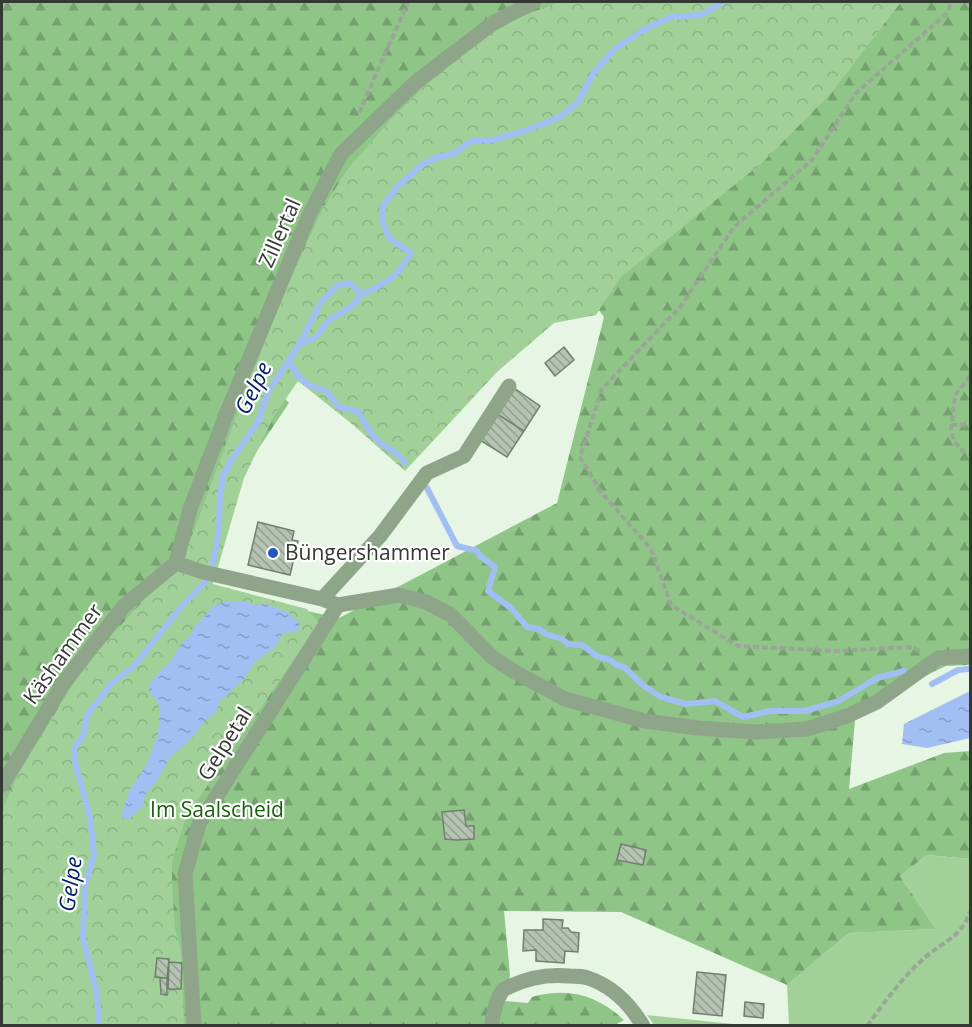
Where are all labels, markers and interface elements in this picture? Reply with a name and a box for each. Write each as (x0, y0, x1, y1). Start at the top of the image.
street label: Zillertal (251, 194, 307, 272)
water label: Gelpe (227, 356, 278, 419)
place label: Büngershammer (285, 538, 450, 566)
marker: Büngershammer (266, 546, 280, 560)
street label: Käshammer (16, 597, 109, 710)
street label: Gelpetal (191, 702, 258, 785)
park label: Im Saalscheid (150, 795, 284, 823)
water label: Gelpe (50, 854, 88, 913)

